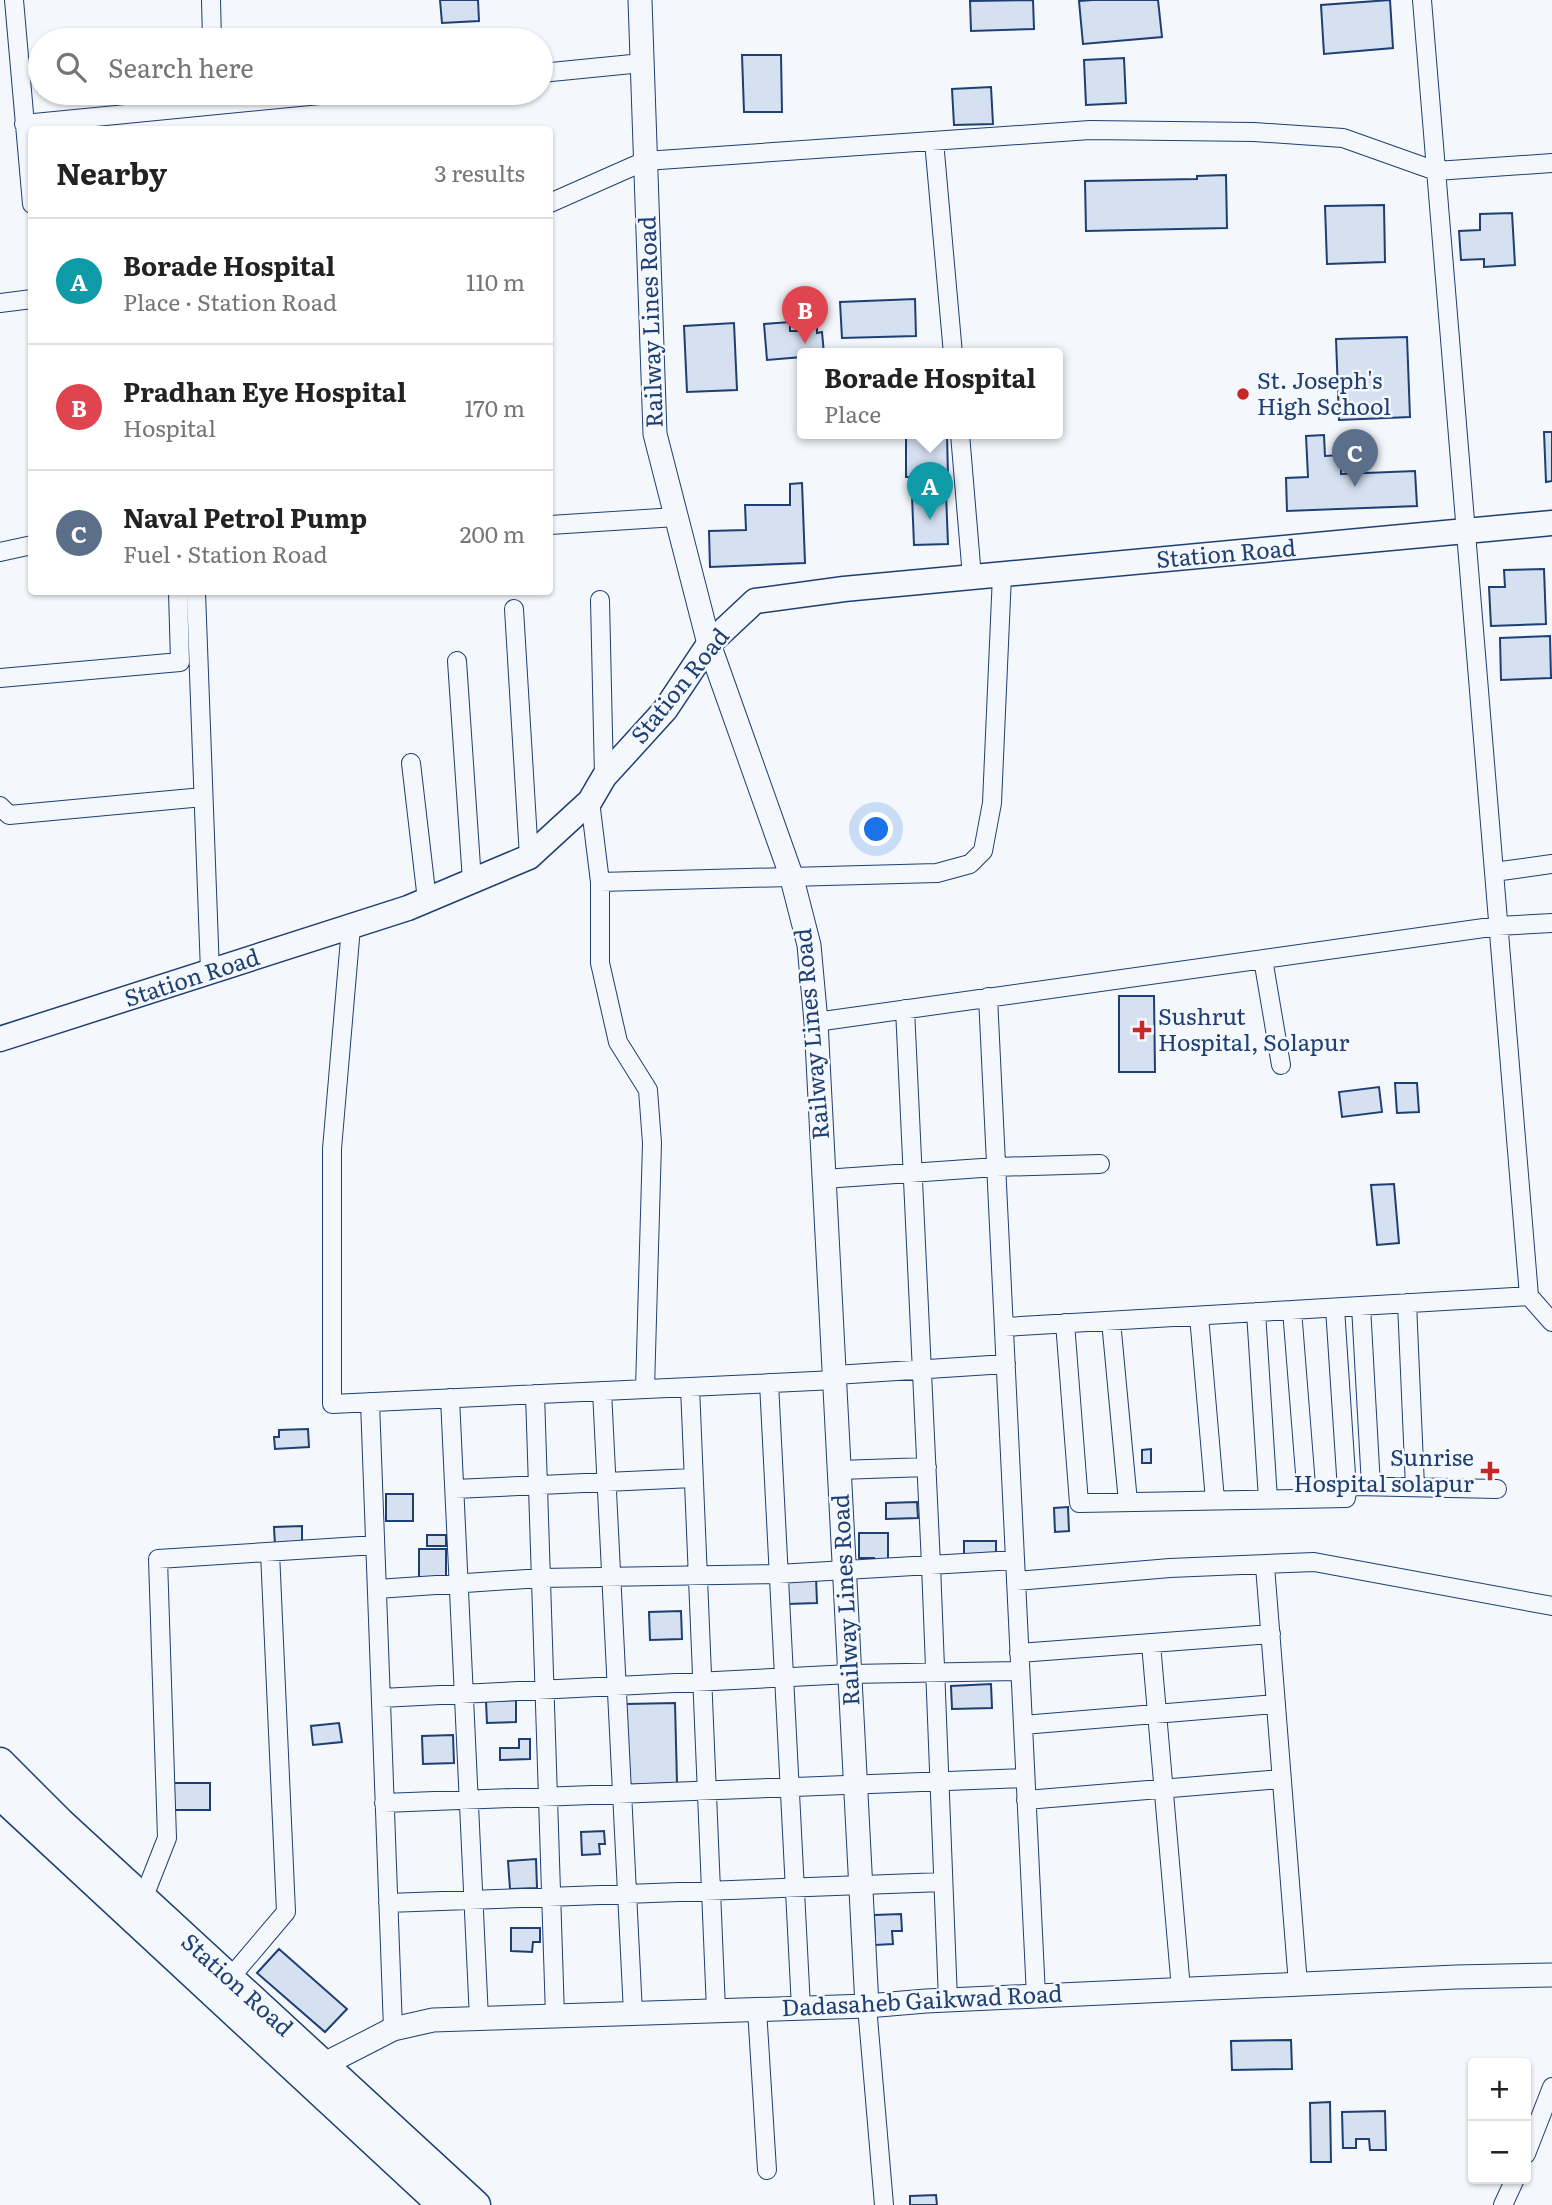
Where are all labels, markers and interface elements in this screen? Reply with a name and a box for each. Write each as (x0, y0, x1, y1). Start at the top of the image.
search box (28, 28, 553, 105)
text: Search here (108, 47, 254, 86)
icon: search (52, 48, 90, 86)
text: Nearby (56, 150, 167, 194)
text: 3 results (434, 155, 525, 189)
street label: Railway Lines Road (628, 216, 670, 429)
text: Borade Hospital (123, 245, 335, 284)
text: A (70, 264, 88, 298)
text: 110 m (466, 264, 525, 298)
text: Place · Station Road (123, 284, 337, 318)
pin: B (782, 286, 828, 344)
popup (797, 348, 1063, 439)
text: Borade Hospital (824, 357, 1036, 396)
place label: St. Joseph's High School (1257, 362, 1391, 422)
text: Pradhan Eye Hospital (123, 371, 406, 410)
marker: St. Joseph's High School (1235, 386, 1251, 402)
text: B (71, 390, 87, 424)
text: 170 m (464, 390, 525, 424)
text: Place (824, 396, 881, 430)
text: Hospital (123, 410, 216, 444)
pin: C (1332, 429, 1378, 487)
pin: A (907, 462, 953, 520)
text: Naval Petrol Pump (123, 497, 367, 536)
text: C (71, 516, 87, 550)
text: 200 m (460, 516, 525, 550)
street label: Station Road (1155, 529, 1297, 575)
text: Fuel · Station Road (123, 536, 328, 570)
street label: Station Road (621, 620, 736, 750)
your location (859, 812, 893, 846)
street label: Railway Lines Road (784, 927, 836, 1141)
street label: Station Road (119, 938, 263, 1014)
place label: Sushrut Hospital, Solapur (1158, 998, 1350, 1058)
marker: Sushrut Hospital, Solapur (1132, 1020, 1152, 1040)
place label: Sunrise Hospital solapur (1294, 1439, 1474, 1499)
marker: Sunrise Hospital solapur (1480, 1461, 1500, 1481)
street label: Railway Lines Road (821, 1493, 867, 1707)
street label: Station Road (175, 1924, 302, 2043)
street label: Dadasaheb Gaikwad Road (781, 1975, 1063, 2023)
map controls (1468, 2058, 1531, 2184)
button: + (1468, 2058, 1531, 2121)
button: − (1468, 2121, 1531, 2184)

